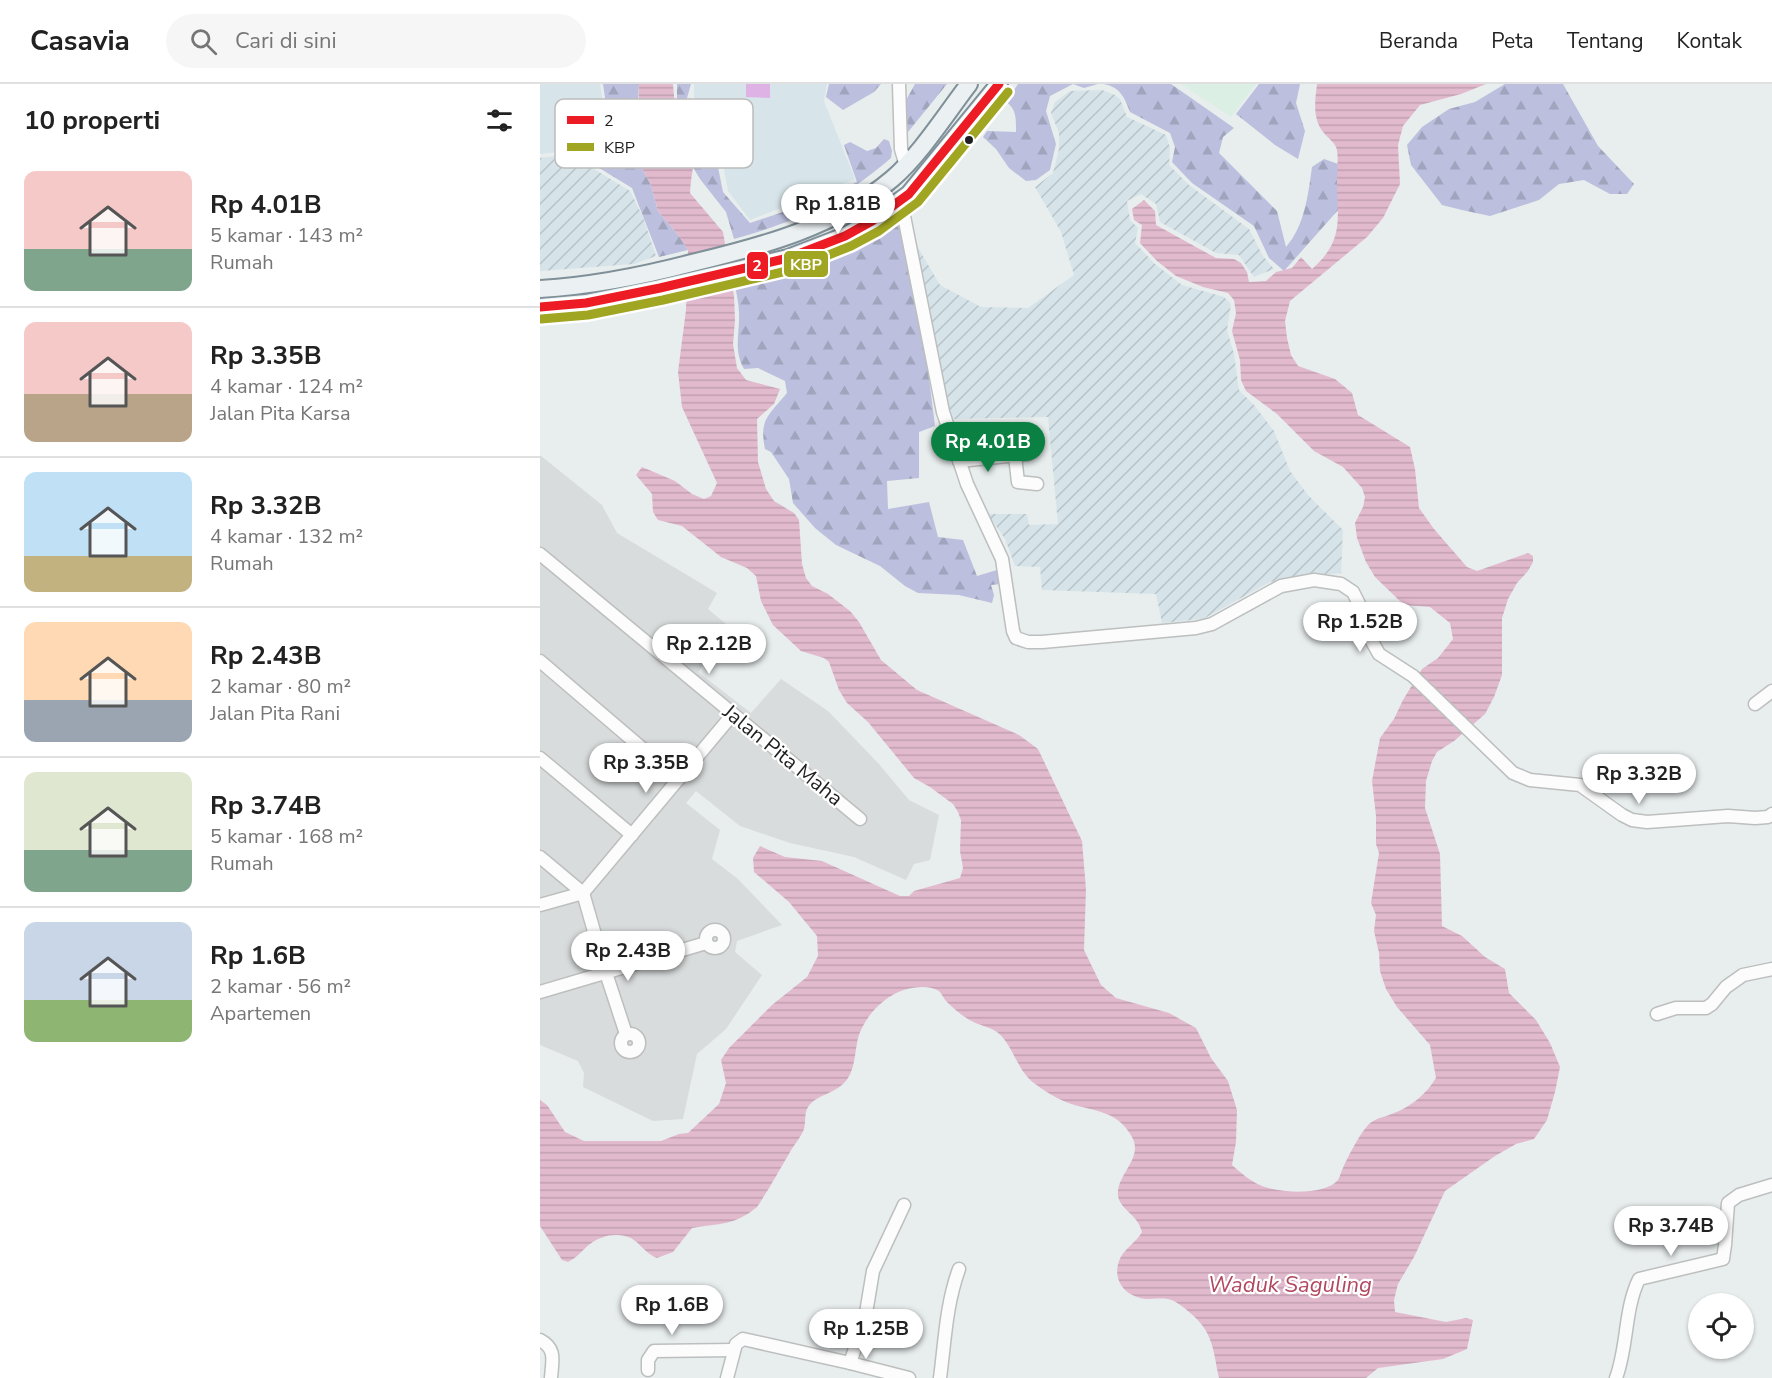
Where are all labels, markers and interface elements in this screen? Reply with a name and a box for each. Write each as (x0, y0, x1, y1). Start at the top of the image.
search box (166, 14, 586, 68)
text: Casavia (30, 22, 130, 60)
icon: search (187, 25, 220, 58)
text: Cari di sini (235, 26, 337, 56)
text: Beranda (1379, 27, 1458, 55)
text: Peta (1491, 27, 1534, 55)
text: Tentang (1567, 27, 1644, 55)
text: Kontak (1677, 27, 1742, 55)
legend (555, 99, 753, 168)
text: 10 properti (24, 103, 160, 138)
icon: filters (483, 104, 516, 137)
text: 2 (604, 110, 614, 132)
unlabelled marker (963, 134, 975, 146)
text: KBP (604, 137, 635, 159)
pin: Rp 1.81B (776, 184, 900, 235)
text: Rp 4.01B (210, 187, 322, 222)
text: Rp 1.81B (795, 190, 881, 217)
icon: home (72, 195, 144, 267)
text: 5 kamar · 143 m² (210, 222, 363, 249)
text: Rumah (210, 249, 274, 276)
line badge: KBP (783, 250, 829, 278)
line badge: 2 (746, 251, 769, 280)
text: KBP (790, 254, 822, 276)
text: 2 (752, 255, 762, 277)
text: Rp 3.35B (210, 338, 322, 373)
icon: home (72, 346, 144, 418)
text: 4 kamar · 124 m² (210, 373, 363, 400)
text: Jalan Pita Karsa (210, 400, 351, 427)
pin: Rp 4.01B (926, 422, 1050, 473)
text: Rp 4.01B (945, 428, 1031, 455)
text: Rp 3.32B (210, 488, 322, 523)
icon: home (72, 496, 144, 568)
text: 4 kamar · 132 m² (210, 523, 363, 550)
text: Rumah (210, 550, 274, 577)
pin: Rp 1.52B (1298, 602, 1422, 653)
text: Rp 1.52B (1317, 608, 1403, 635)
pin: Rp 2.12B (647, 624, 771, 675)
text: Rp 2.12B (666, 630, 752, 657)
text: Rp 2.43B (210, 638, 322, 673)
icon: home (72, 646, 144, 718)
text: 2 kamar · 80 m² (210, 673, 351, 700)
street label: Jalan Pita Maha (716, 697, 849, 812)
text: Jalan Pita Rani (210, 700, 340, 727)
pin: Rp 3.35B (584, 743, 708, 794)
text: Rp 3.35B (603, 749, 689, 776)
pin: Rp 3.32B (1577, 754, 1701, 805)
text: Rp 3.32B (1596, 760, 1682, 787)
text: Rp 3.74B (210, 788, 322, 823)
icon: home (72, 796, 144, 868)
text: 5 kamar · 168 m² (210, 823, 363, 850)
text: Rumah (210, 850, 274, 877)
pin: Rp 2.43B (566, 931, 690, 982)
text: Rp 2.43B (585, 937, 671, 964)
text: Rp 1.6B (210, 938, 306, 973)
icon: home (72, 946, 144, 1018)
text: 2 kamar · 56 m² (210, 973, 351, 1000)
text: Apartemen (210, 1000, 311, 1027)
pin: Rp 3.74B (1609, 1206, 1733, 1257)
text: Rp 3.74B (1628, 1212, 1714, 1239)
water label: Waduk Saguling (1208, 1270, 1372, 1300)
pin: Rp 1.6B (617, 1285, 727, 1336)
text: Rp 1.6B (635, 1291, 709, 1318)
map controls (1688, 1293, 1754, 1359)
button: locate (1688, 1293, 1754, 1359)
pin: Rp 1.25B (804, 1309, 928, 1360)
text: Rp 1.25B (823, 1315, 909, 1342)

